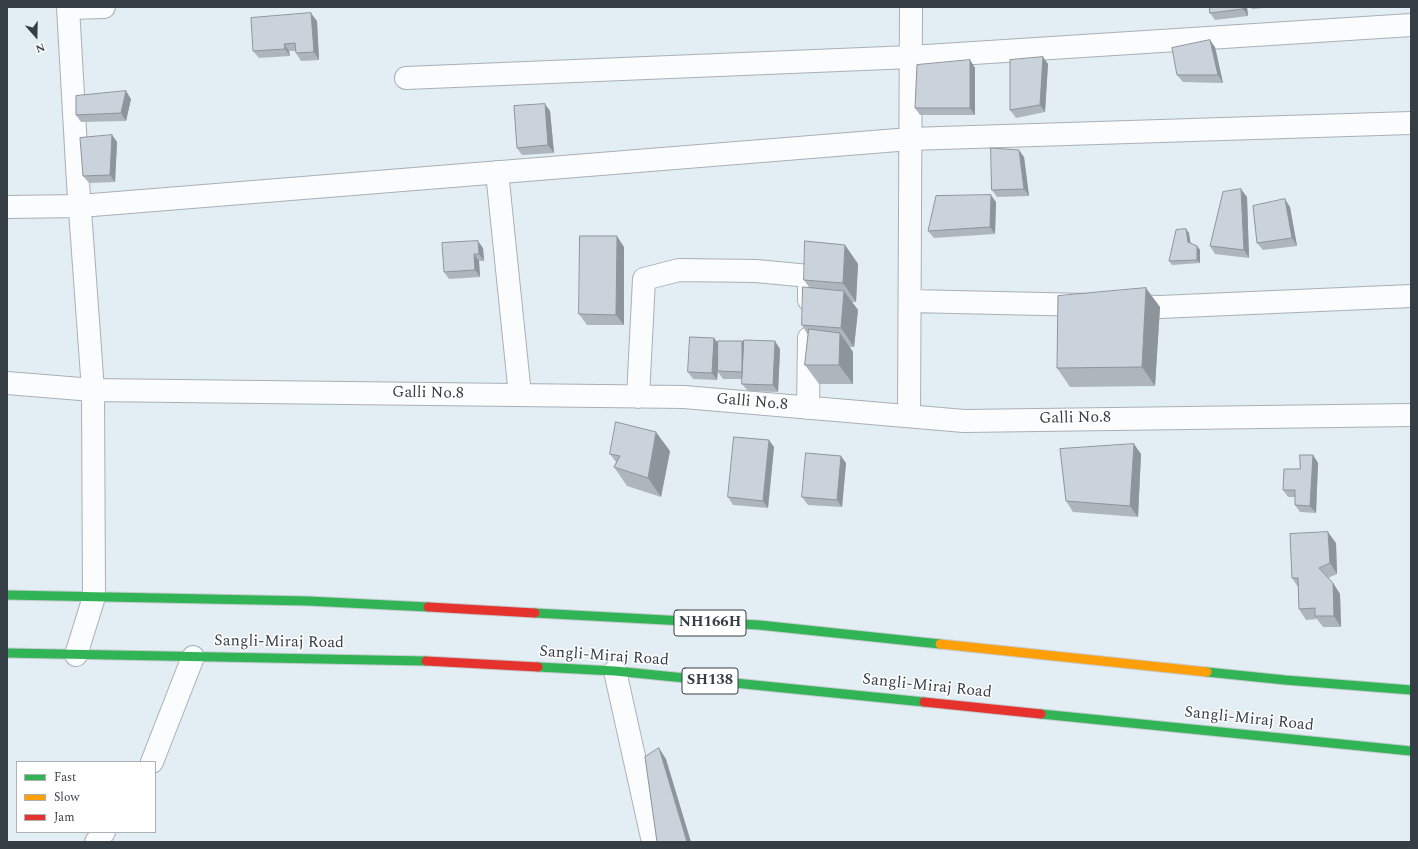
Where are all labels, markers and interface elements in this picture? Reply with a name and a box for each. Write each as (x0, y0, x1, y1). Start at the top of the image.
north arrow (16, 16, 56, 56)
text: N (33, 38, 47, 57)
street label: Galli No.8 (392, 384, 464, 404)
street label: Galli No.8 (715, 390, 789, 416)
street label: Galli No.8 (1039, 409, 1111, 429)
road number: NH166H (674, 610, 746, 636)
street label: Sangli-Miraj Road (214, 632, 344, 654)
street label: Sangli-Miraj Road (539, 643, 669, 671)
road number: SH138 (682, 668, 738, 694)
street label: Sangli-Miraj Road (861, 671, 993, 703)
street label: Sangli-Miraj Road (1183, 704, 1315, 736)
legend (16, 761, 156, 833)
text: Fast (54, 768, 76, 787)
text: Slow (54, 788, 79, 807)
text: Jam (54, 808, 75, 827)

